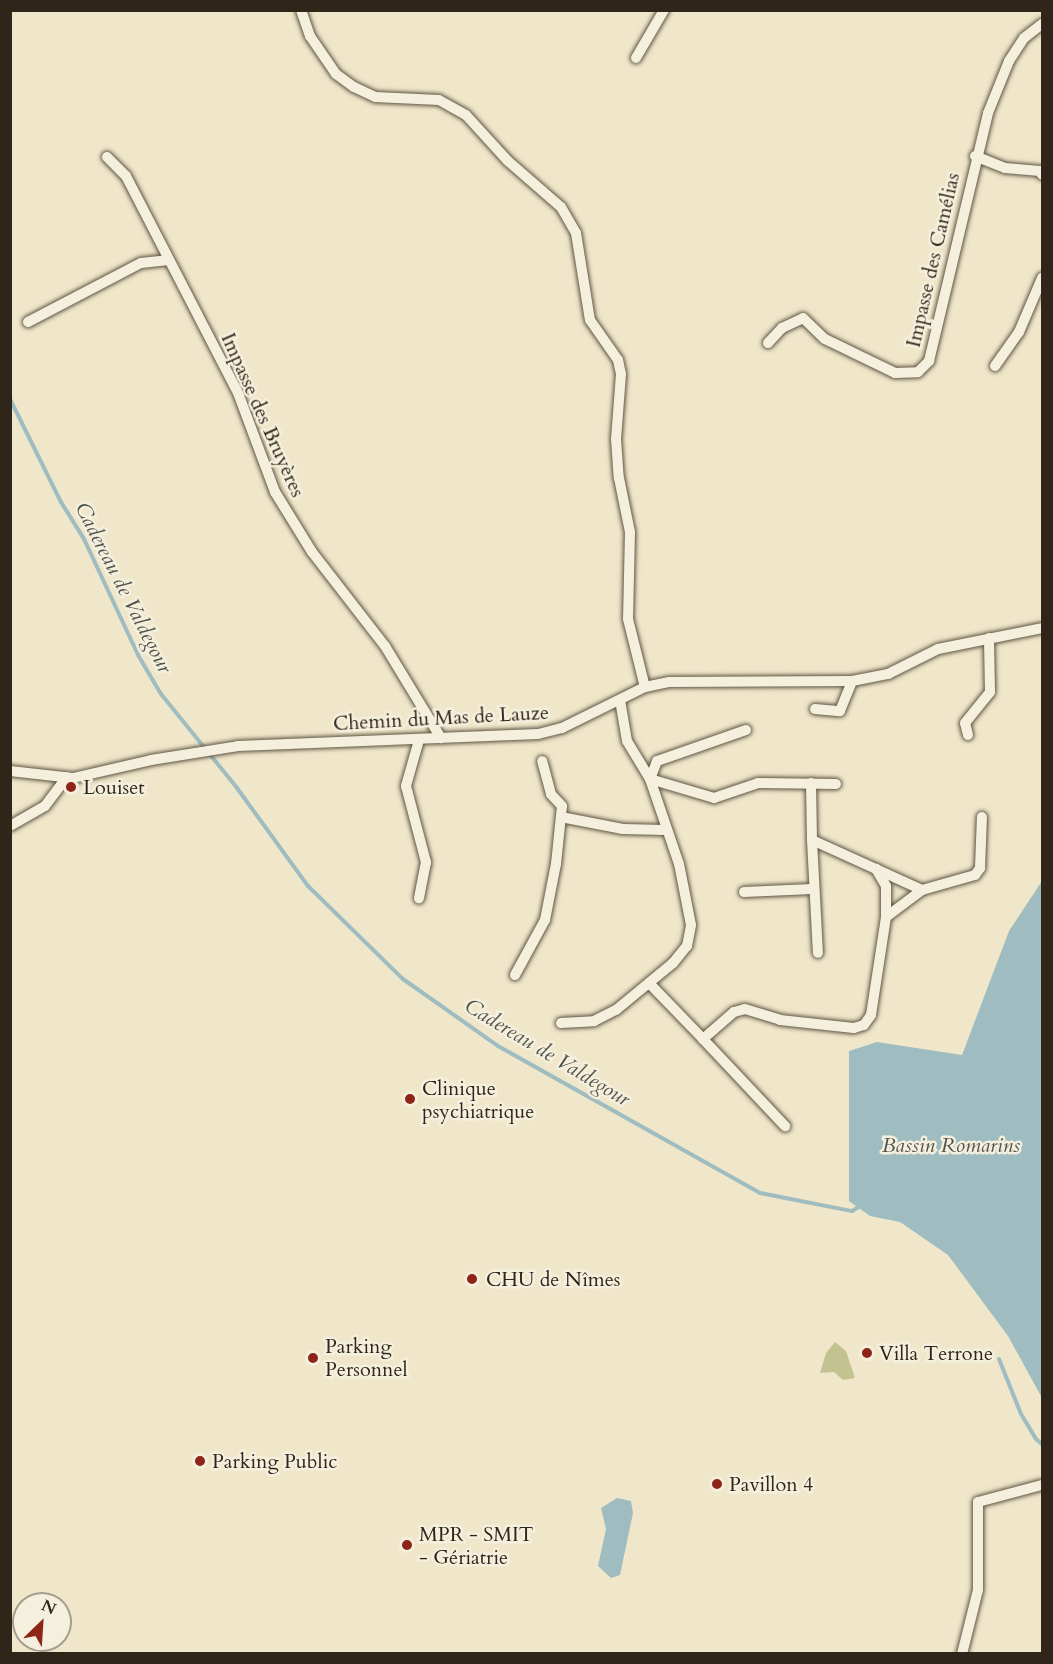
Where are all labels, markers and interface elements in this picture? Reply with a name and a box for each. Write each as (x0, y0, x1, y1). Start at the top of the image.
street label: Impasse des Camélias (901, 170, 965, 350)
street label: Impasse des Bruyères (216, 329, 310, 501)
water label: Cadereau de Valdegour (69, 498, 177, 678)
street label: Chemin du Mas de Lauze (333, 700, 549, 736)
place label: Louiset (83, 775, 145, 799)
marker: Louiset (64, 780, 78, 794)
water label: Cadereau de Valdegour (460, 994, 634, 1112)
place label: Clinique psychiatrique (422, 1076, 534, 1123)
marker: Clinique psychiatrique (403, 1092, 417, 1106)
water label: Bassin Romarins (882, 1133, 1020, 1159)
place label: CHU de Nîmes (486, 1267, 620, 1291)
marker: CHU de Nîmes (463, 1270, 481, 1288)
place label: Parking Personnel (325, 1334, 408, 1381)
place label: Villa Terrone (879, 1341, 993, 1365)
marker: Villa Terrone (860, 1346, 874, 1360)
marker: Parking Personnel (306, 1351, 320, 1365)
place label: Parking Public (212, 1449, 337, 1473)
marker: Parking Public (193, 1454, 207, 1468)
place label: Pavillon 4 (729, 1472, 813, 1496)
marker: Pavillon 4 (710, 1477, 724, 1491)
place label: MPR - SMIT - Gériatrie (419, 1522, 534, 1569)
marker: MPR - SMIT - Gériatrie (400, 1538, 414, 1552)
north arrow (12, 1592, 72, 1652)
text: N (38, 1595, 60, 1620)

